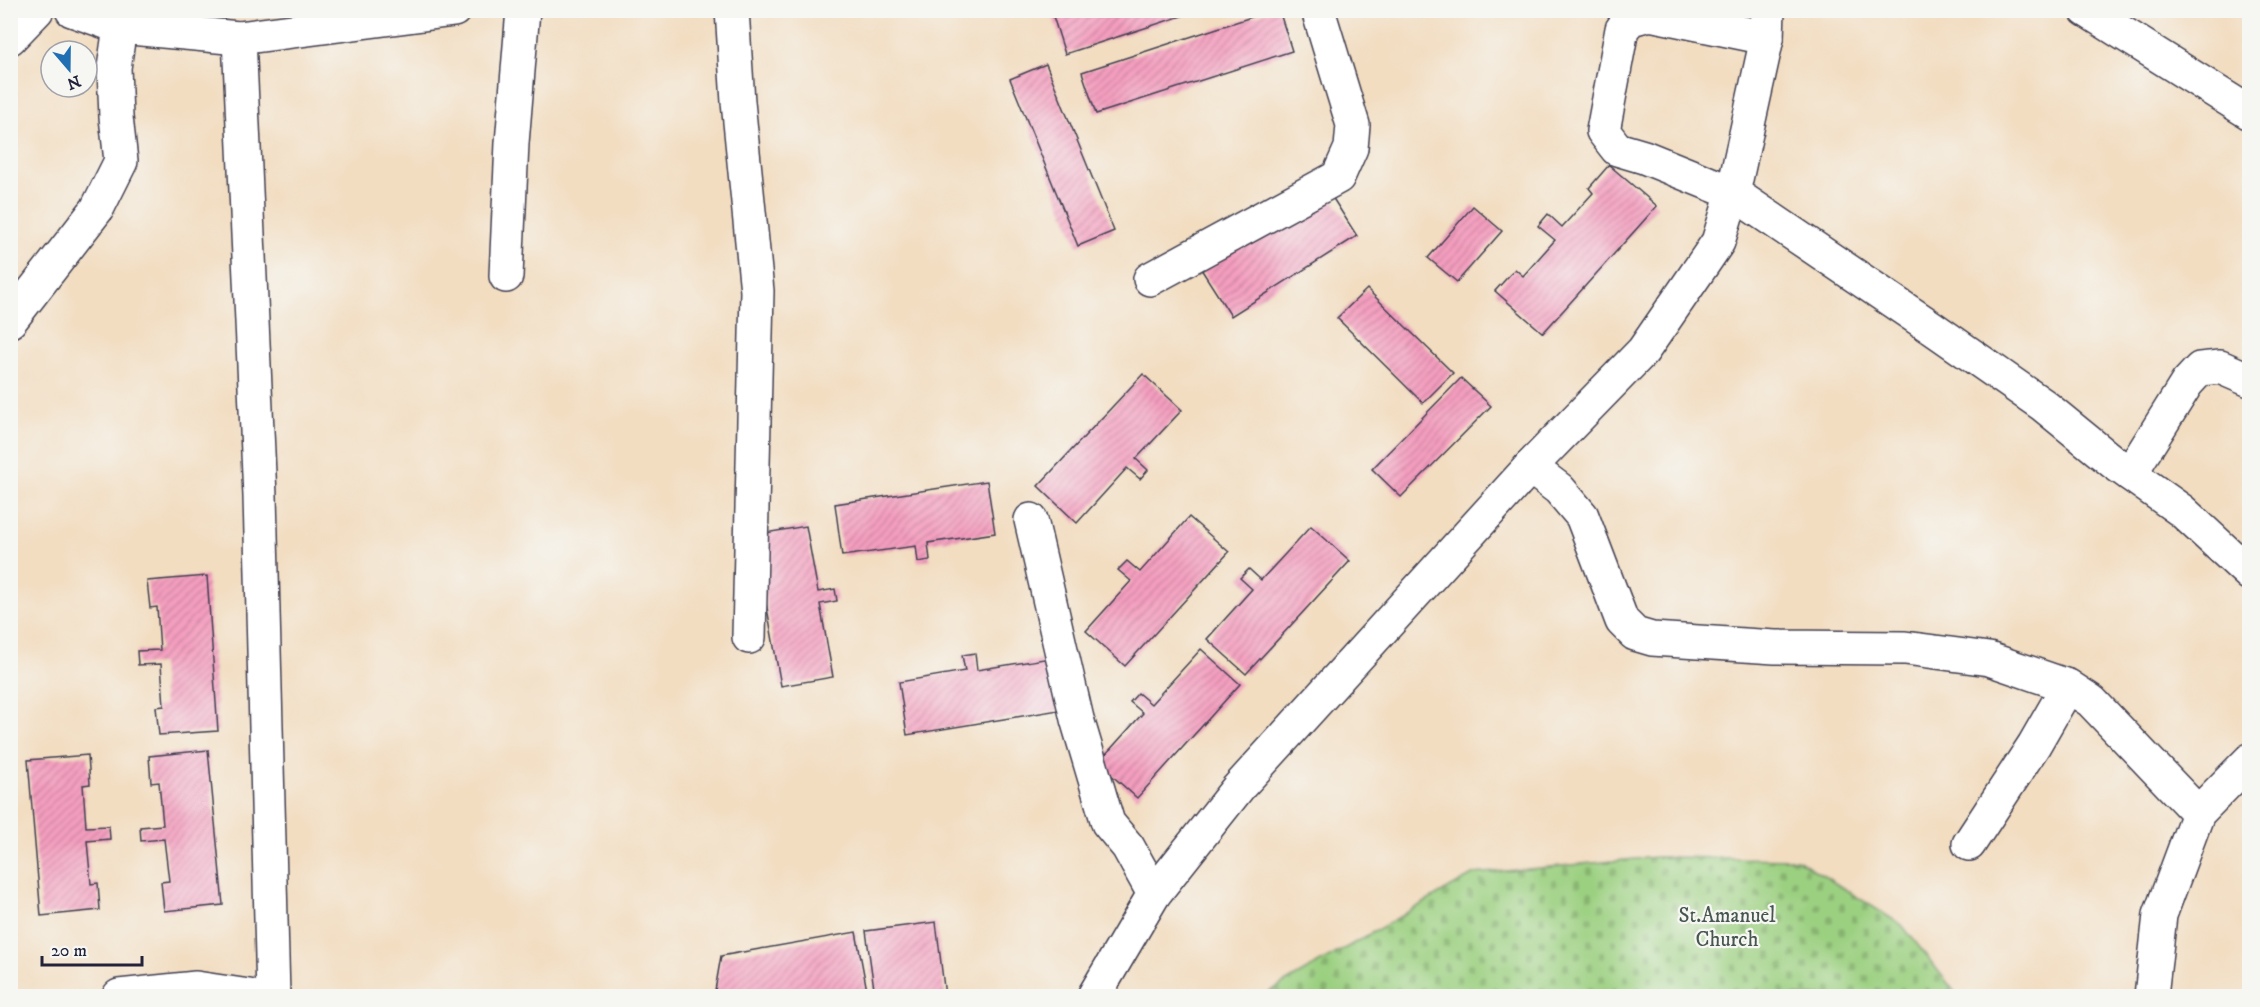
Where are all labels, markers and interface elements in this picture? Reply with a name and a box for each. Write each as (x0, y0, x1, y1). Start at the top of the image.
north arrow (39, 39, 99, 99)
text: N (64, 71, 83, 94)
park label: St.Amanuel Church (1678, 903, 1776, 953)
scale bar (42, 929, 142, 967)
text: 20 m (51, 940, 87, 962)

